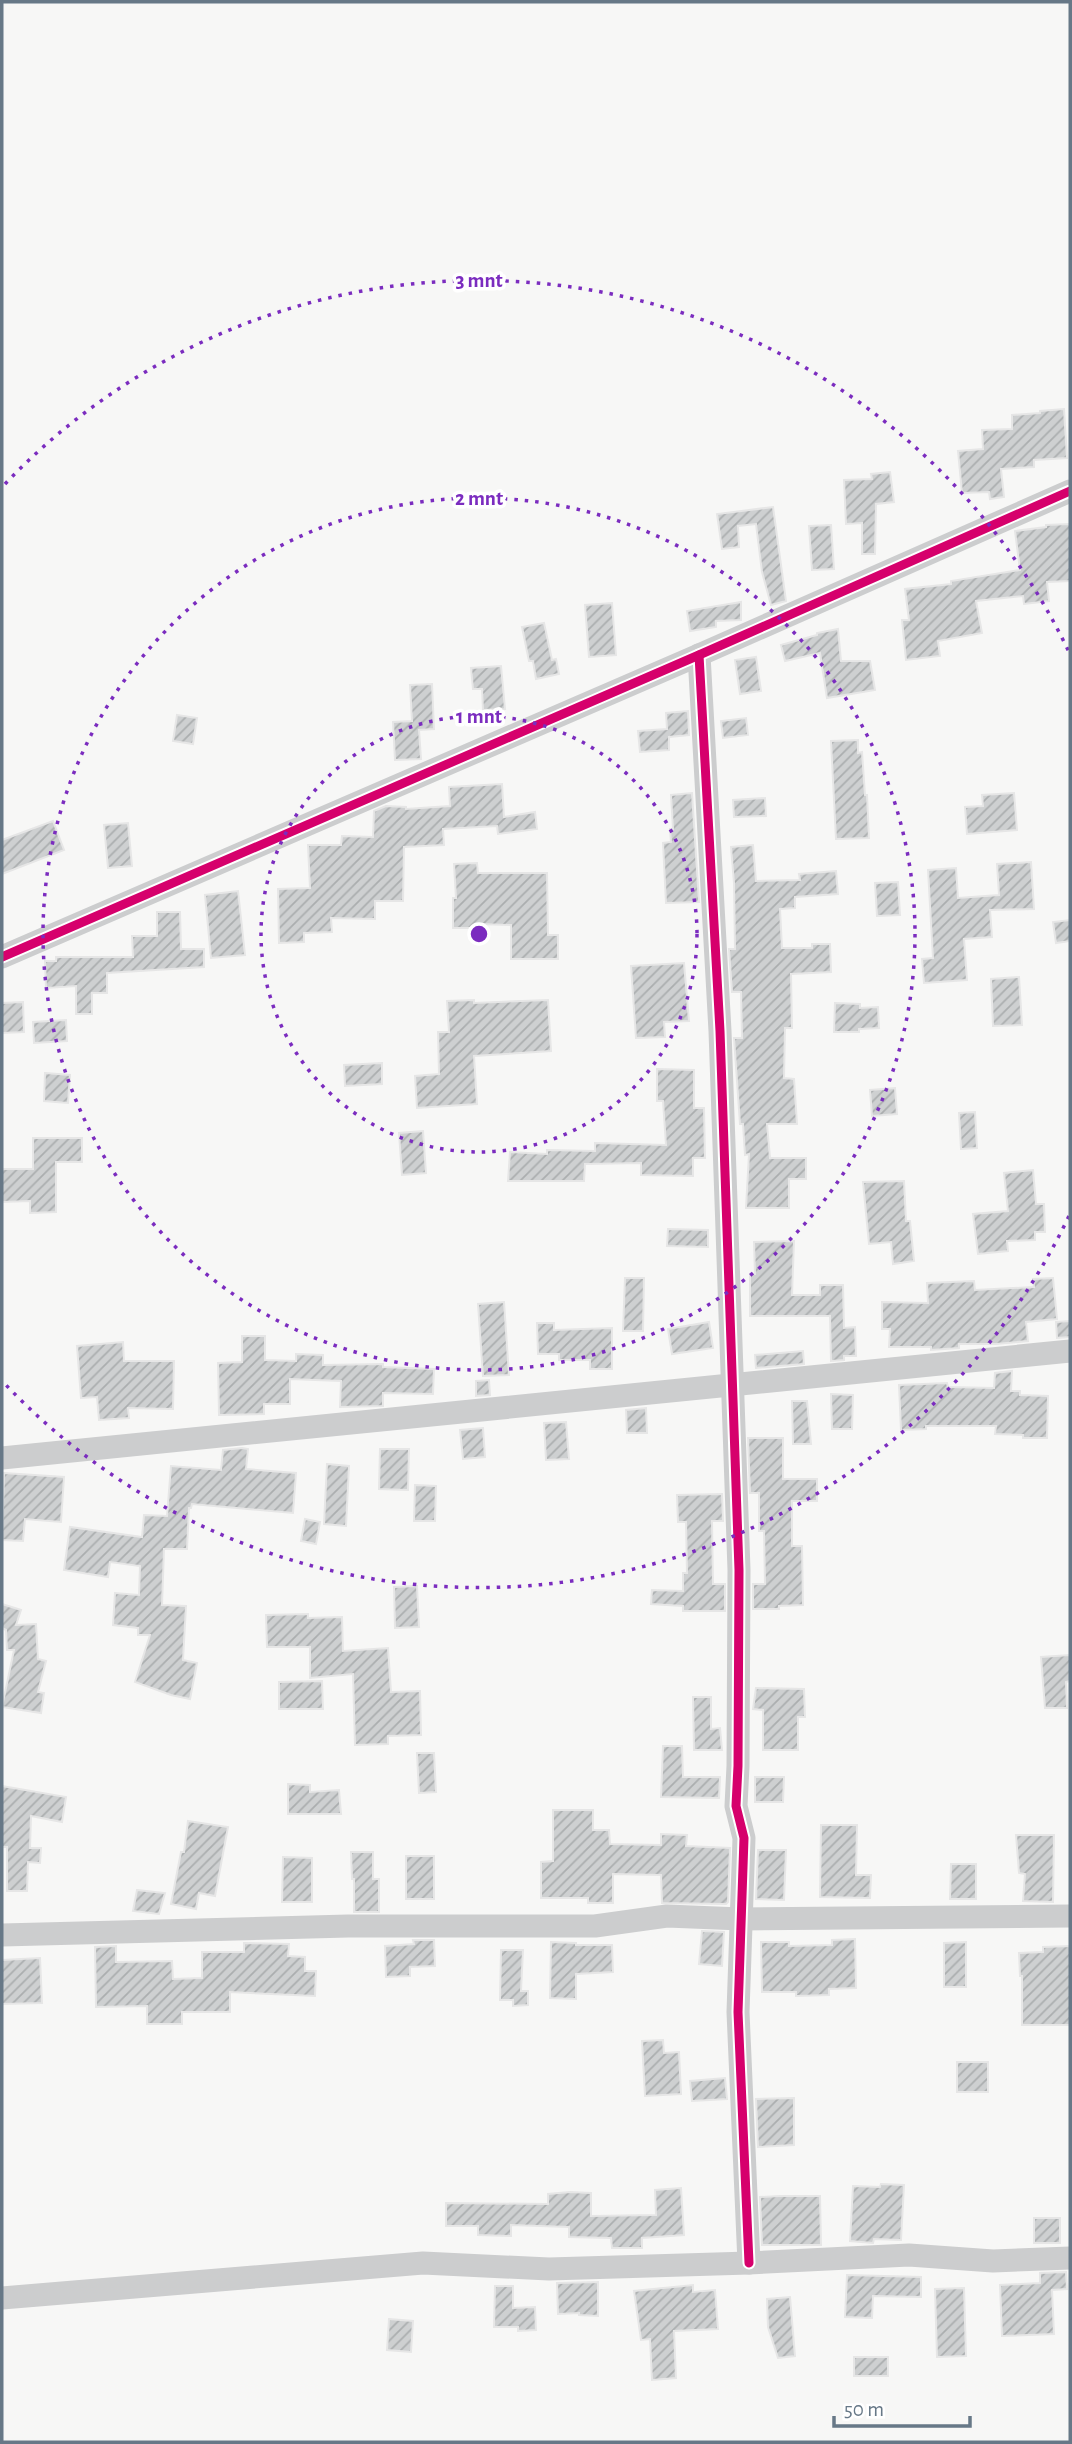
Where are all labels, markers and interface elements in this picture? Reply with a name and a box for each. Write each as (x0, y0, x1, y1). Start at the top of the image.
text: 3 mnt (455, 270, 503, 291)
text: 2 mnt (455, 488, 503, 509)
text: 1 mnt (456, 706, 502, 727)
centre of rings (467, 922, 491, 946)
scale bar (834, 2384, 970, 2428)
text: 50 m (844, 2399, 884, 2420)

